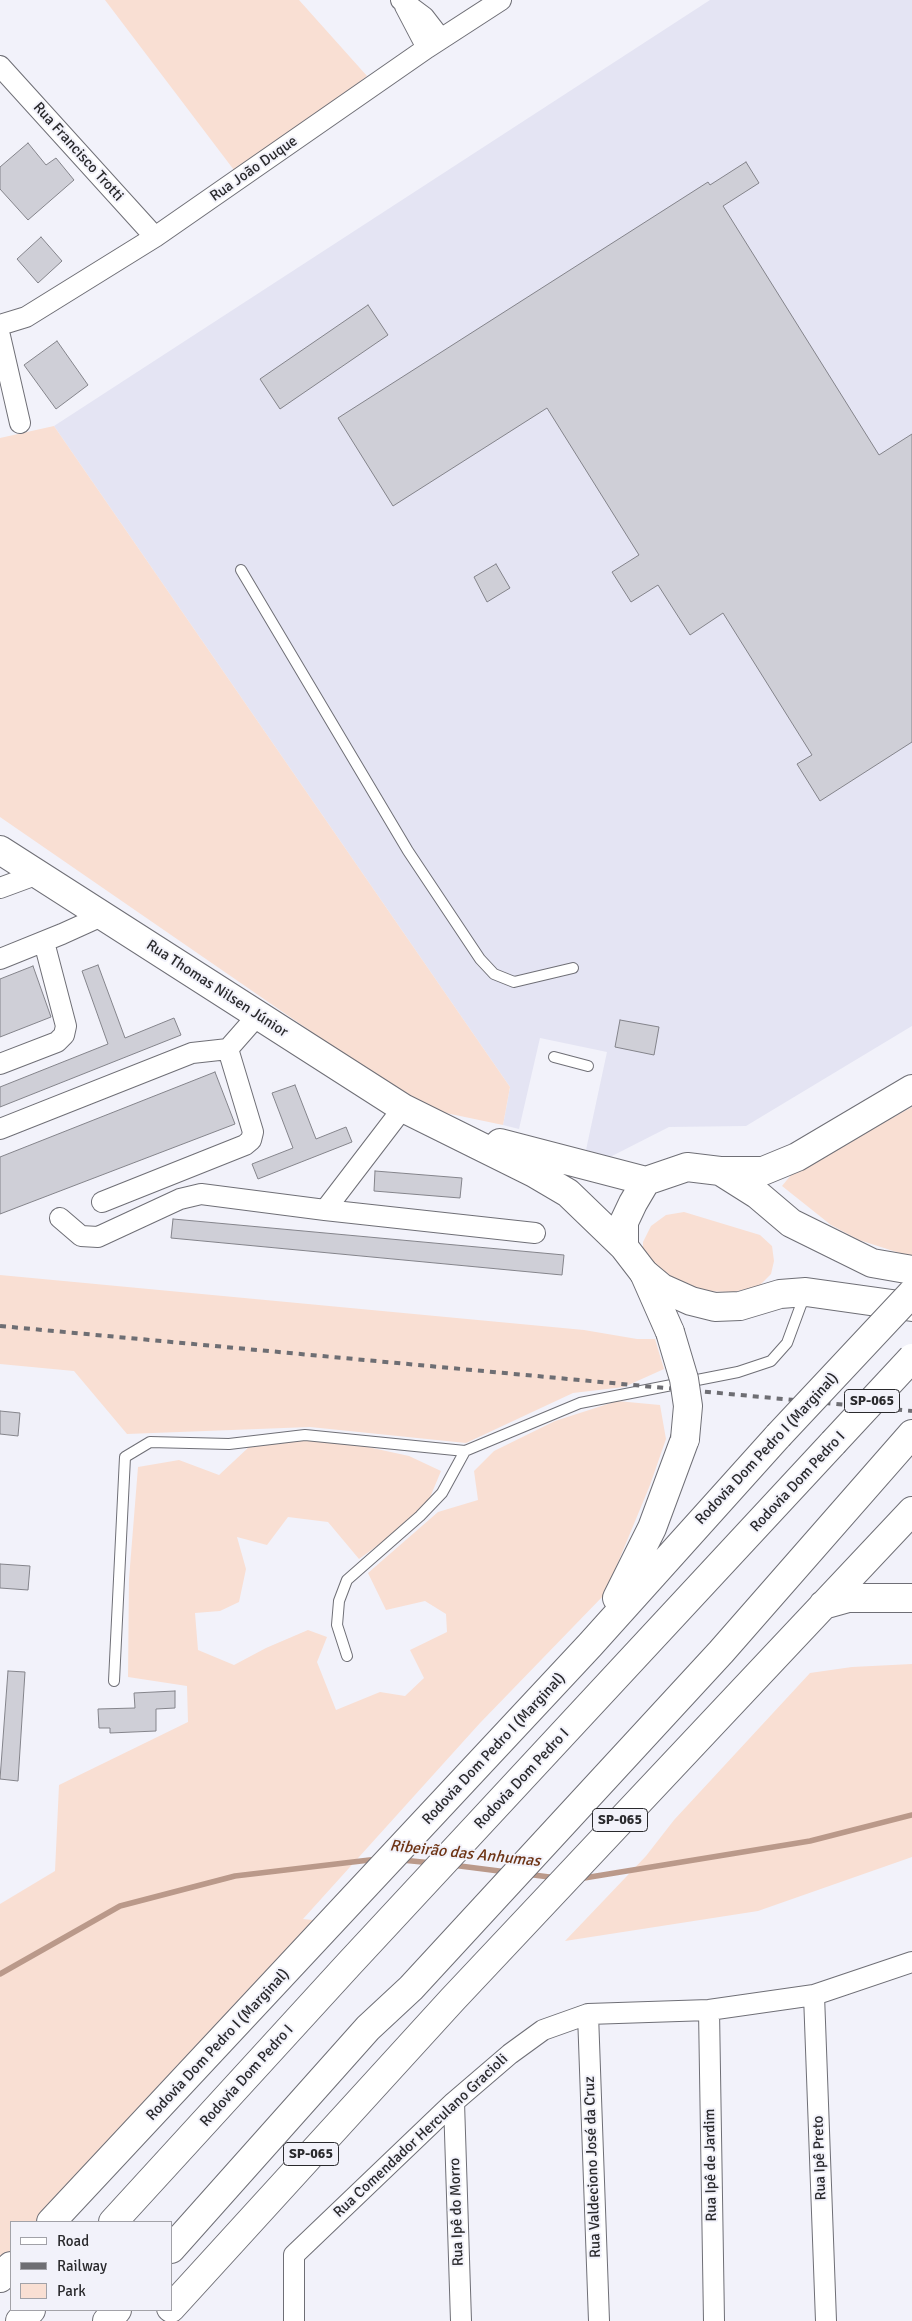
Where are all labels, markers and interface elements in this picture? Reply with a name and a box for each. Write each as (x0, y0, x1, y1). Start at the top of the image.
street label: Rua Francisco Trotti (29, 99, 127, 205)
street label: Rua João Duque (207, 132, 301, 206)
street label: Rua Thomas Nilsen Júnior (143, 936, 291, 1042)
street label: Rodovia Dom Pedro I (Marginal) (692, 1369, 842, 1529)
road number: SP-065 (844, 1390, 900, 1412)
street label: Rodovia Dom Pedro I (747, 1428, 849, 1536)
street label: Rodovia Dom Pedro I (Marginal) (419, 1669, 569, 1829)
street label: Rodovia Dom Pedro I (471, 1725, 573, 1833)
road number: SP-065 (592, 1808, 648, 1832)
water label: Ribeirão das Anhumas (389, 1837, 541, 1871)
street label: Rodovia Dom Pedro I (Marginal) (143, 1965, 293, 2125)
street label: Rodovia Dom Pedro I (197, 2021, 297, 2131)
street label: Rua Comendador Herculano Gracioli (330, 2050, 512, 2222)
street label: Rua Valdeciono José da Cruz (581, 2076, 605, 2258)
street label: Rua Ipê de Jardim (701, 2108, 721, 2222)
street label: Rua Ipê Preto (810, 2115, 830, 2201)
road number: SP-065 (284, 2142, 338, 2166)
street label: Rua Ipê do Morro (446, 2157, 468, 2267)
legend (10, 2221, 172, 2311)
text: Road (57, 2232, 89, 2250)
text: Railway (57, 2257, 107, 2275)
text: Park (57, 2282, 86, 2300)

